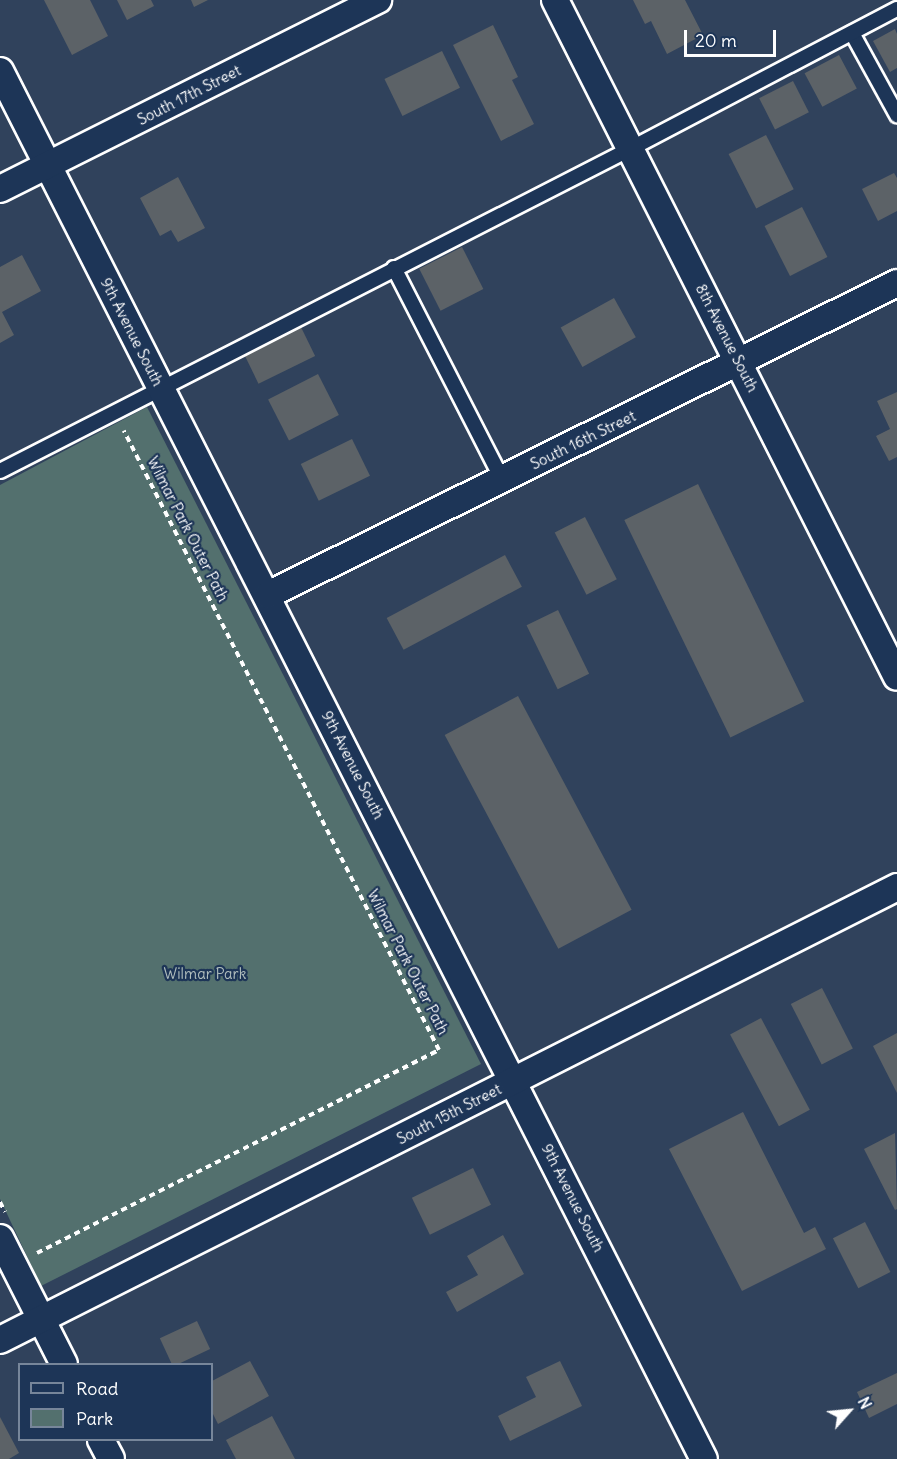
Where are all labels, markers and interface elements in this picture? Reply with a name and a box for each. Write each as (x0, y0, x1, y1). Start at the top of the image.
scale bar (687, 18, 778, 56)
text: 20 m (695, 29, 737, 52)
street label: South 17th Street (134, 61, 244, 129)
street label: 9th Avenue South (97, 275, 167, 389)
street label: 8th Avenue South (692, 281, 762, 395)
street label: South 16th Street (527, 407, 639, 473)
street label: Wilmar Park Outer Path (144, 454, 232, 604)
street label: 9th Avenue South (318, 708, 388, 822)
street label: Wilmar Park Outer Path (364, 887, 452, 1037)
park label: Wilmar Park (164, 965, 246, 983)
street label: South 15th Street (394, 1080, 504, 1148)
street label: 9th Avenue South (538, 1141, 608, 1255)
legend (18, 1363, 213, 1441)
text: Road (76, 1377, 118, 1400)
north arrow (819, 1381, 879, 1441)
text: N (854, 1393, 876, 1412)
text: Park (76, 1407, 113, 1430)

